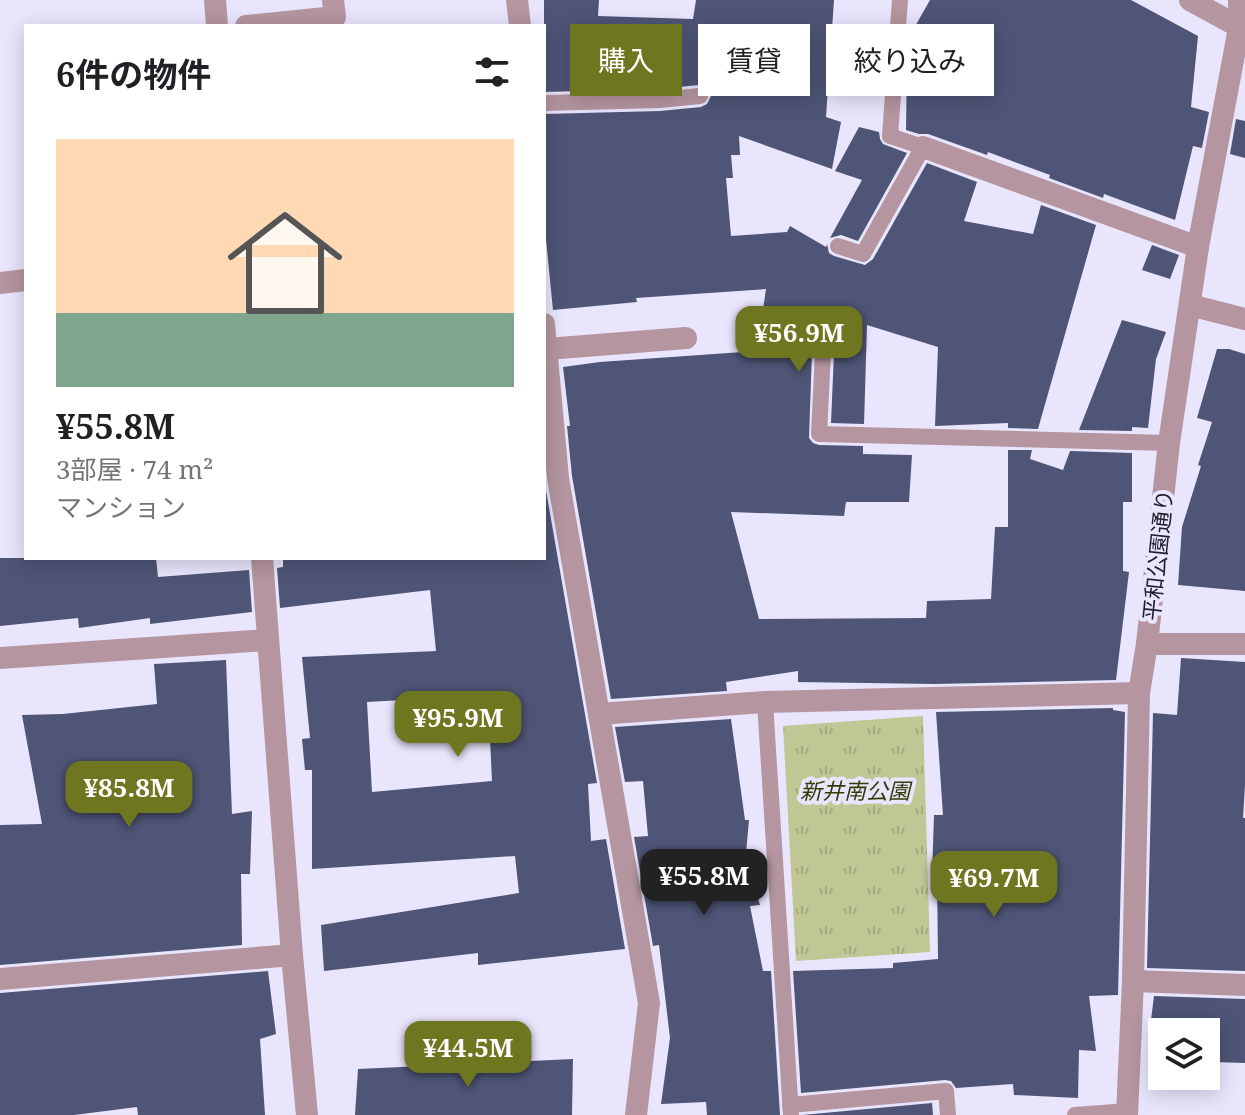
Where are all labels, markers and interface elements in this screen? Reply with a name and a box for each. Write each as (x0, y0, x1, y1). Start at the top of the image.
chip: 購入 (570, 24, 682, 96)
chip: 賃貸 (698, 24, 810, 96)
chip: 絞り込み (826, 24, 994, 96)
icon: filters (470, 50, 514, 94)
text: 6件の物件 (56, 51, 211, 97)
icon: home (213, 191, 357, 335)
pin: ¥56.9M (734, 306, 864, 374)
text: ¥56.9M (753, 314, 845, 350)
text: ¥55.8M (56, 403, 175, 449)
text: 3部屋 · 74 m² (56, 451, 213, 487)
street label: 平和公園通り (1135, 488, 1179, 622)
text: マンション (56, 489, 186, 525)
pin: ¥95.9M (393, 691, 523, 759)
text: ¥95.9M (412, 699, 504, 735)
pin: ¥85.8M (64, 761, 194, 829)
text: ¥85.8M (83, 769, 175, 805)
park label: 新井南公園 (800, 775, 913, 805)
pin: ¥55.8M (639, 849, 769, 917)
pin: ¥69.7M (929, 851, 1059, 919)
text: ¥55.8M (658, 857, 750, 893)
text: ¥69.7M (948, 859, 1040, 895)
map controls (1148, 1018, 1220, 1090)
button: layers (1148, 1018, 1220, 1090)
pin: ¥44.5M (403, 1021, 533, 1089)
text: ¥44.5M (422, 1029, 514, 1065)

